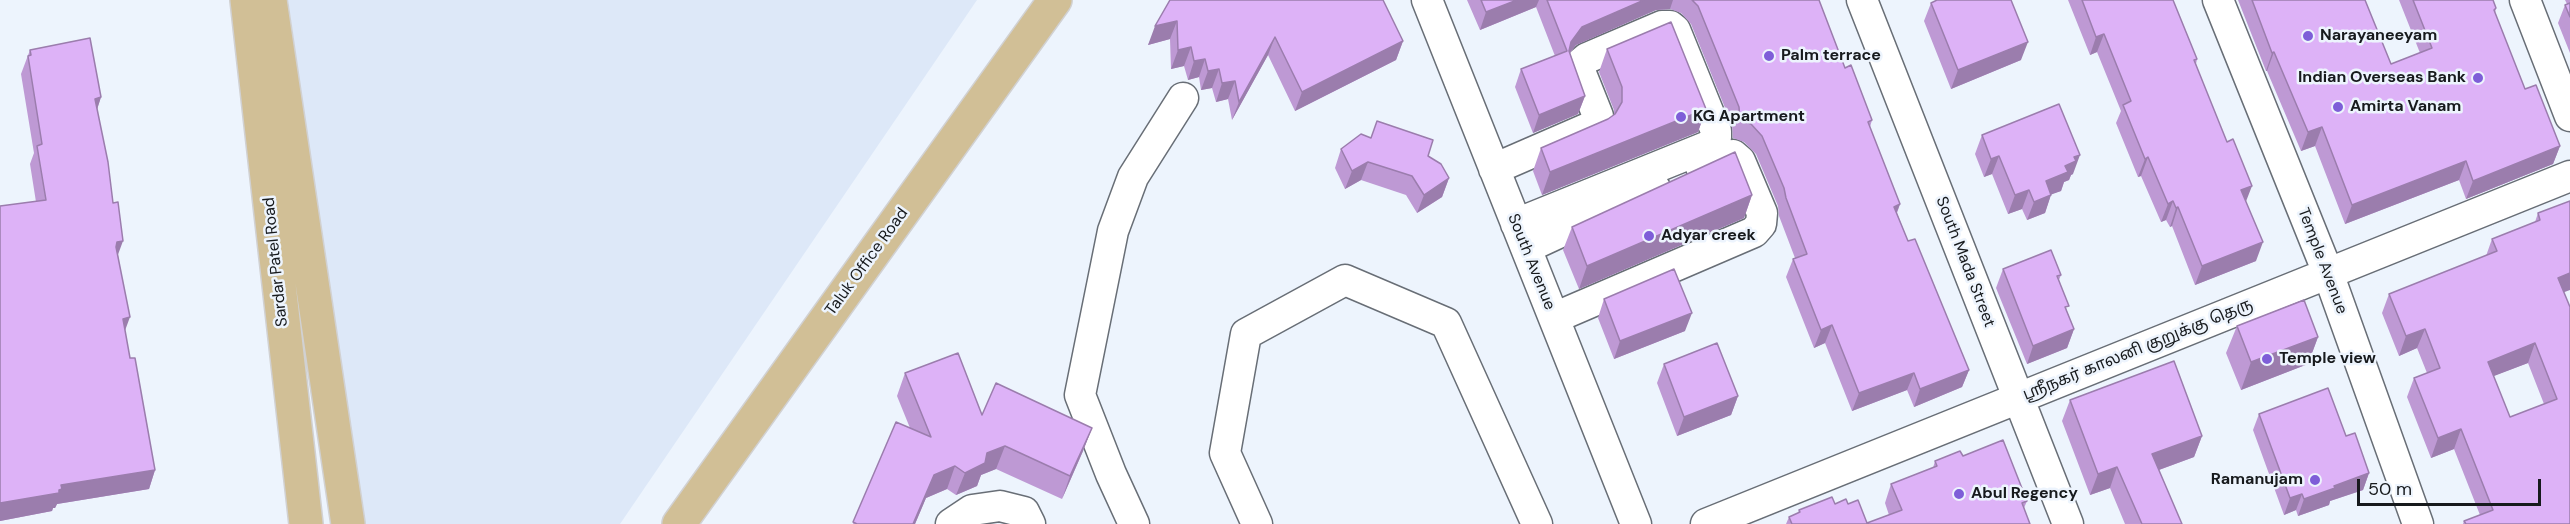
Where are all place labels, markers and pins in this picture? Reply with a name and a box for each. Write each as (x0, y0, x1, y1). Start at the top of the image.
place label: Narayaneeyam (2320, 26, 2437, 46)
marker: Narayaneeyam (2301, 29, 2315, 43)
place label: Palm terrace (1781, 46, 1881, 66)
marker: Palm terrace (1762, 49, 1776, 63)
place label: Indian Overseas Bank (2298, 68, 2466, 88)
marker: Indian Overseas Bank (2471, 71, 2485, 85)
place label: Amirta Vanam (2350, 97, 2461, 117)
marker: Amirta Vanam (2331, 100, 2345, 114)
place label: KG Apartment (1693, 107, 1805, 127)
marker: KG Apartment (1674, 110, 1688, 124)
place label: Adyar creek (1661, 226, 1756, 246)
marker: Adyar creek (1642, 229, 1656, 243)
place label: Temple view (2279, 349, 2376, 369)
marker: Temple view (2260, 352, 2274, 366)
place label: Ramanujam (2211, 470, 2303, 490)
marker: Ramanujam (2308, 473, 2322, 487)
place label: Abul Regency (1971, 484, 2078, 504)
marker: Abul Regency (1952, 487, 1966, 501)

